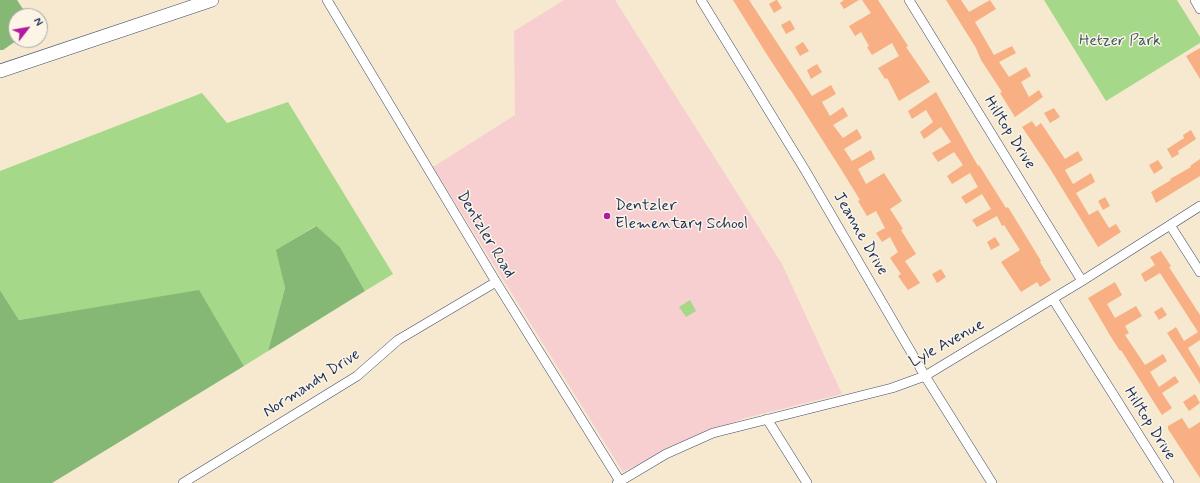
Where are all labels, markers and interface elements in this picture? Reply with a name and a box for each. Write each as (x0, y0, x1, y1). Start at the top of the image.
north arrow (8, 8, 48, 48)
text: N (30, 16, 45, 29)
park label: Hetzer Park (1079, 32, 1161, 52)
street label: Hilltop Drive (979, 93, 1039, 173)
street label: Dentzler Road (452, 188, 518, 282)
street label: Jeanne Drive (828, 189, 892, 279)
place label: Dentzler Elementary School (615, 197, 748, 235)
marker: Dentzler Elementary School (602, 211, 612, 221)
street label: Lyle Avenue (906, 316, 988, 372)
street label: Normandy Drive (260, 346, 364, 422)
street label: Hilltop Drive (1119, 384, 1179, 464)

